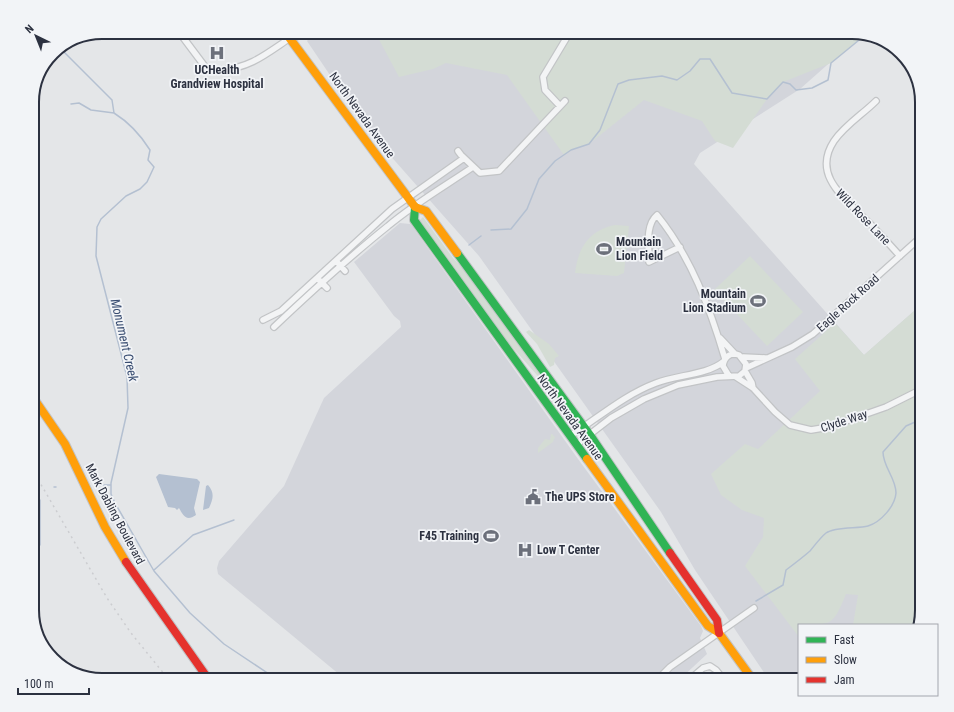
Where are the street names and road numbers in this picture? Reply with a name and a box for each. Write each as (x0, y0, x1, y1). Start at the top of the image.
street label: North Nevada Avenue (326, 70, 398, 161)
street label: Wild Rose Lane (833, 186, 893, 248)
street label: Eagle Rock Road (814, 271, 882, 335)
street label: North Nevada Avenue (534, 372, 606, 463)
street label: Clyde Way (819, 407, 869, 435)
street label: Mark Dabling Boulevard (83, 461, 148, 567)

